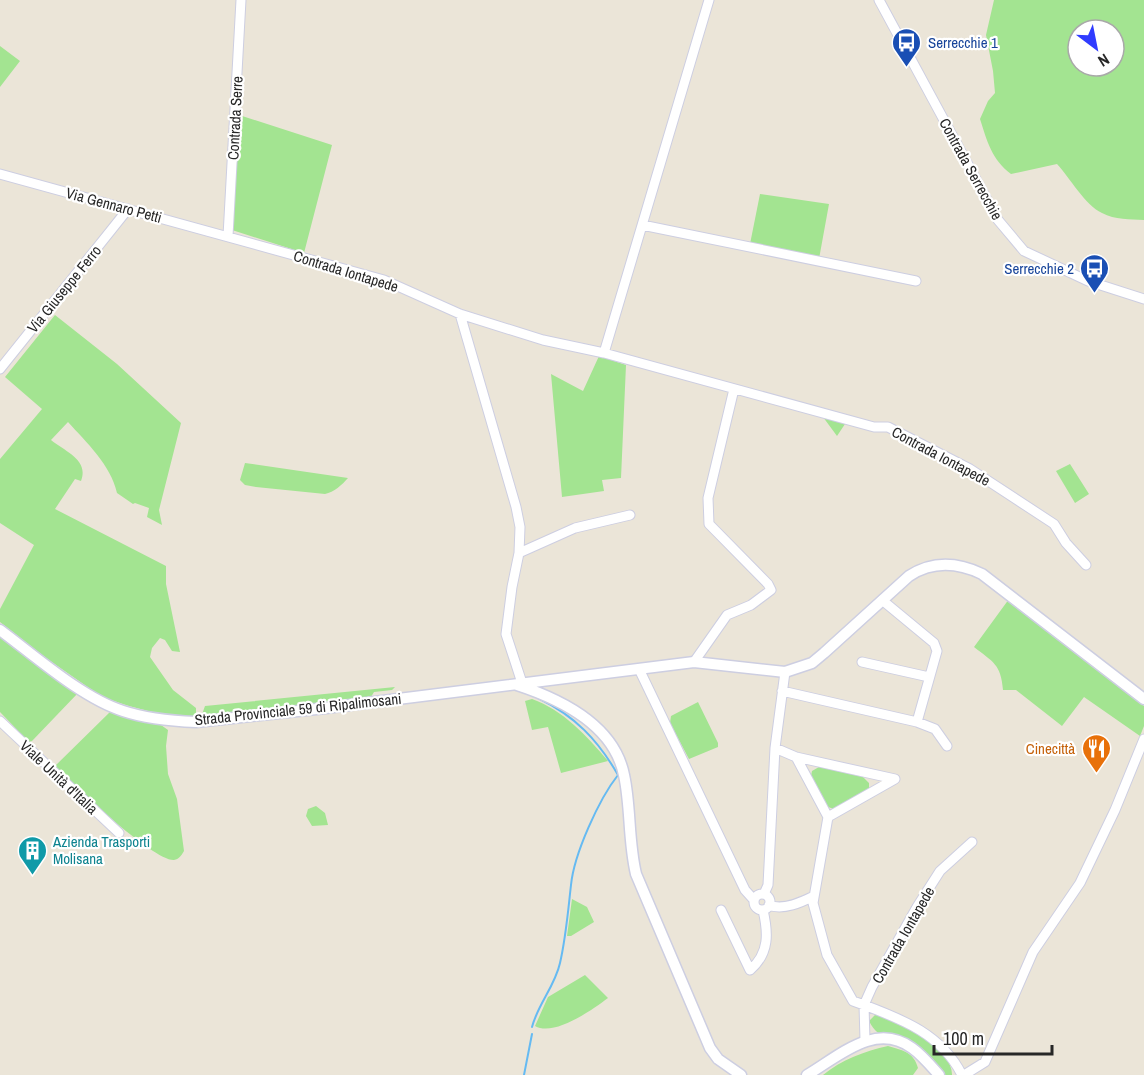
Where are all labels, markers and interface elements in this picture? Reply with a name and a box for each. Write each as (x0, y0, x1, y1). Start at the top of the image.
north arrow (1066, 18, 1126, 78)
bus stop icon: Serrecchie 1 (891, 26, 923, 68)
place label: Serrecchie 1 (928, 32, 998, 53)
text: N (1094, 49, 1114, 73)
street label: Contrada Serre (222, 75, 248, 161)
street label: Contrada Serrecchie (934, 114, 1008, 224)
street label: Via Gennaro Petti (64, 182, 164, 228)
street label: Via Giuseppe Ferro (22, 241, 106, 337)
street label: Contrada Iontapede (291, 245, 401, 297)
bus stop icon: Serrecchie 2 (1079, 252, 1111, 294)
place label: Serrecchie 2 (1004, 258, 1074, 279)
street label: Contrada Iontapede (888, 421, 994, 491)
street label: Strada Provinciale 59 di Ripalimosani (194, 688, 402, 730)
restaurant icon: Cinecittà (1080, 732, 1112, 774)
street label: Viale Unità d'Italia (15, 735, 103, 819)
place label: Cinecittà (1026, 738, 1075, 759)
place label: Azienda Trasporti Molisana (52, 831, 150, 869)
building icon: Azienda Trasporti Molisana (16, 834, 48, 876)
street label: Contrada Iontapede (867, 883, 939, 987)
scale bar (934, 1018, 1052, 1056)
text: 100 m (943, 1026, 984, 1051)

